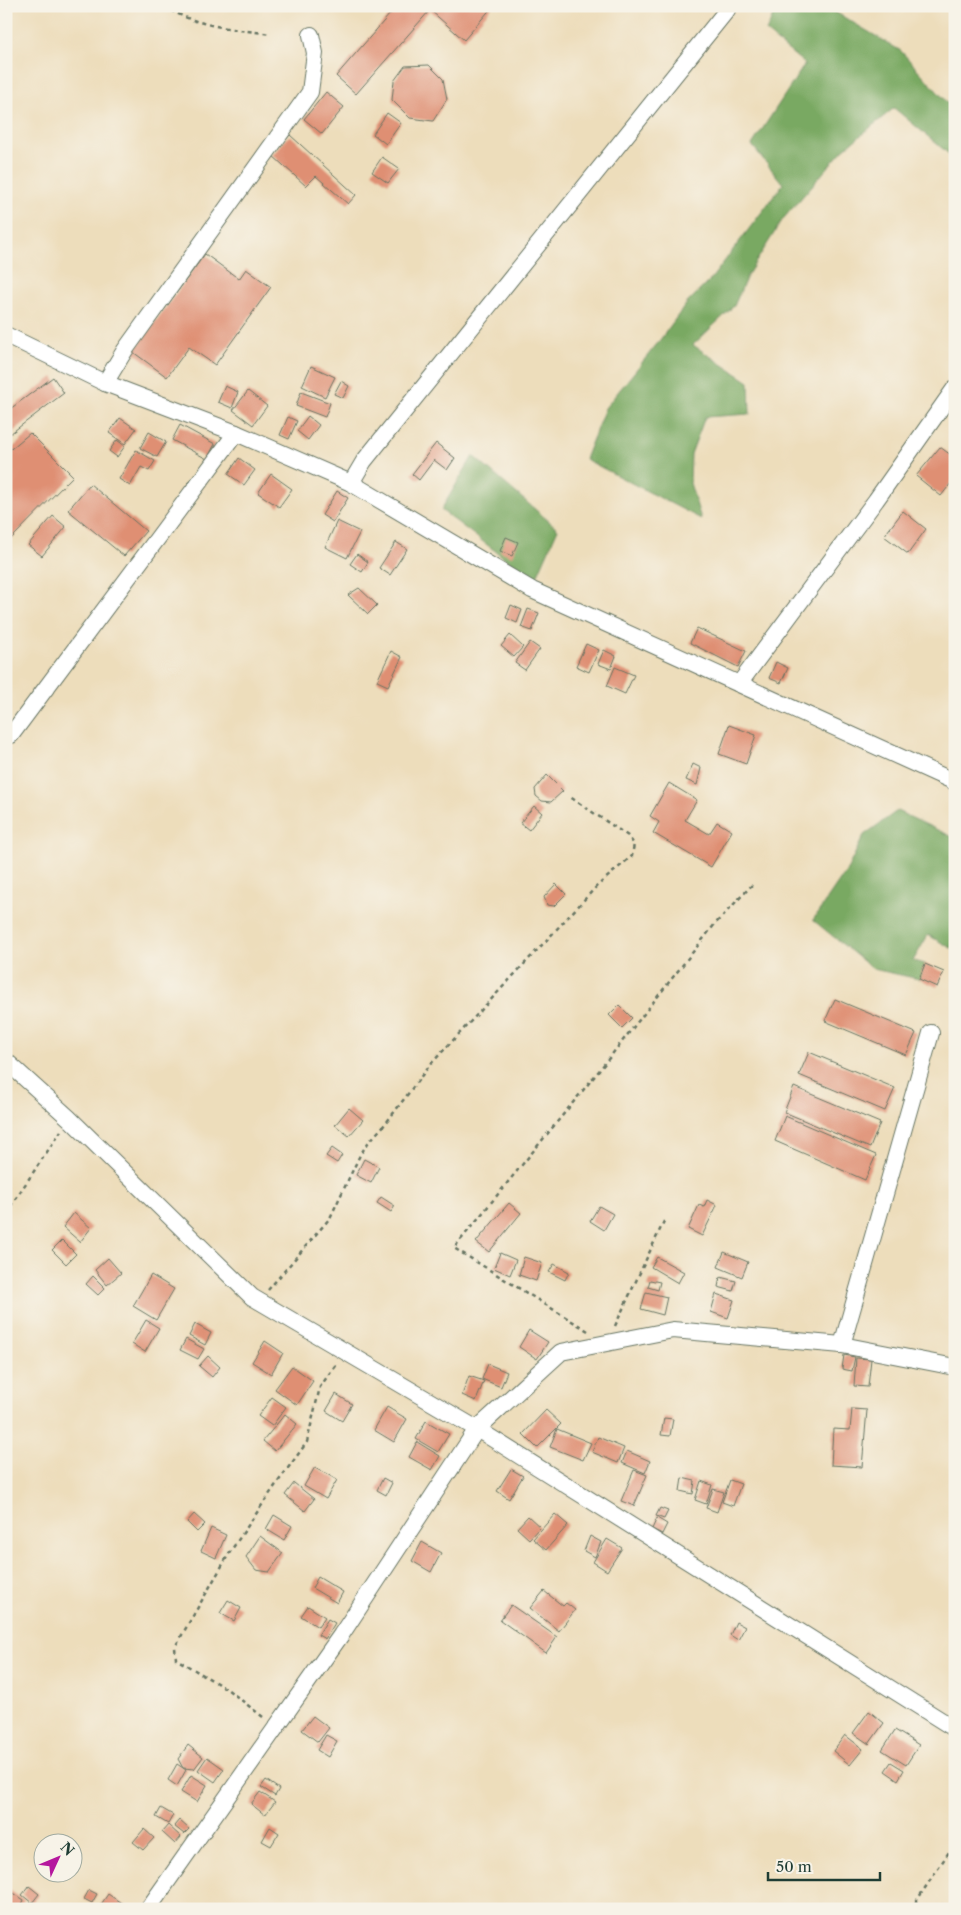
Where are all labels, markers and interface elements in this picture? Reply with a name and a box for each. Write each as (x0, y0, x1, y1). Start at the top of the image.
north arrow (32, 1832, 82, 1882)
text: N (57, 1838, 78, 1860)
scale bar (768, 1850, 881, 1882)
text: 50 m (776, 1857, 812, 1876)

